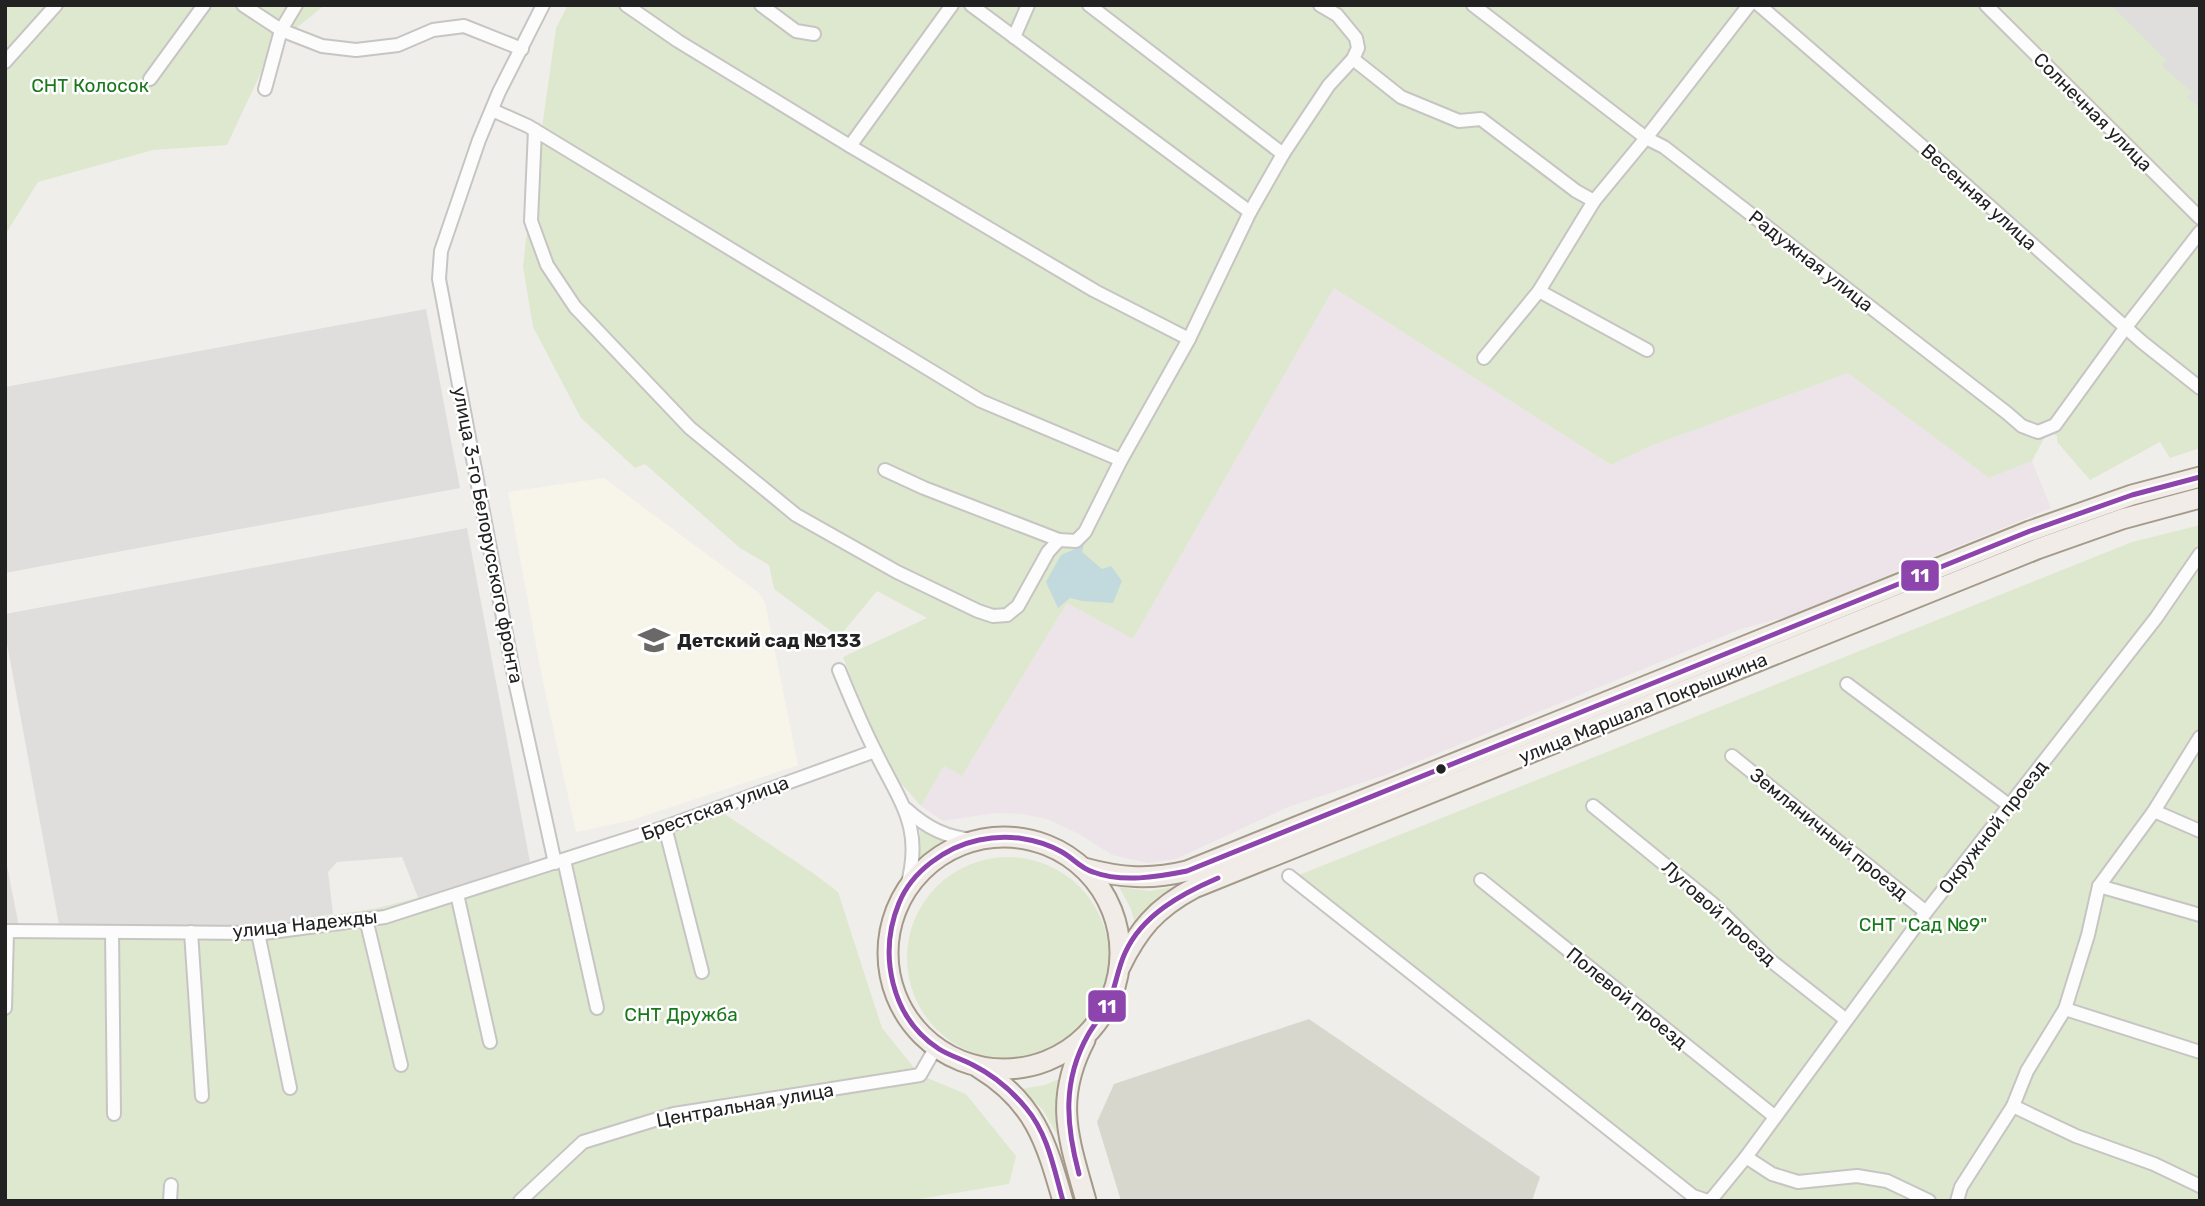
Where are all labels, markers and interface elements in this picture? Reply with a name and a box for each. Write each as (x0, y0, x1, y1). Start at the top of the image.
street label: Солнечная улица (2029, 48, 2157, 176)
park label: СНТ Колосок (31, 74, 149, 97)
street label: Весенняя улица (1916, 139, 2042, 255)
street label: Радужная улица (1744, 205, 1878, 317)
street label: улица 3-го Белорусского фронта (448, 385, 528, 685)
line badge: 11 (1900, 559, 1940, 592)
text: 11 (1911, 564, 1929, 587)
school or university icon: Детский сад №133 (637, 623, 671, 657)
place label: Детский сад №133 (677, 629, 861, 652)
street label: улица Маршала Покрышкина (1515, 648, 1771, 768)
street label: Окружной проезд (1934, 755, 2052, 899)
unlabelled marker (1434, 762, 1448, 776)
street label: Земляничный проезд (1745, 763, 1913, 905)
street label: Брестская улица (638, 771, 792, 845)
street label: Луговой проезд (1657, 856, 1781, 970)
street label: улица Надежды (231, 905, 379, 943)
park label: СНТ "Сад №9" (1859, 913, 1987, 936)
street label: Полевой проезд (1562, 942, 1692, 1054)
line badge: 11 (1087, 989, 1127, 1023)
text: 11 (1098, 995, 1116, 1018)
park label: СНТ Дружба (624, 1003, 738, 1026)
street label: Центральная улица (654, 1078, 836, 1132)

